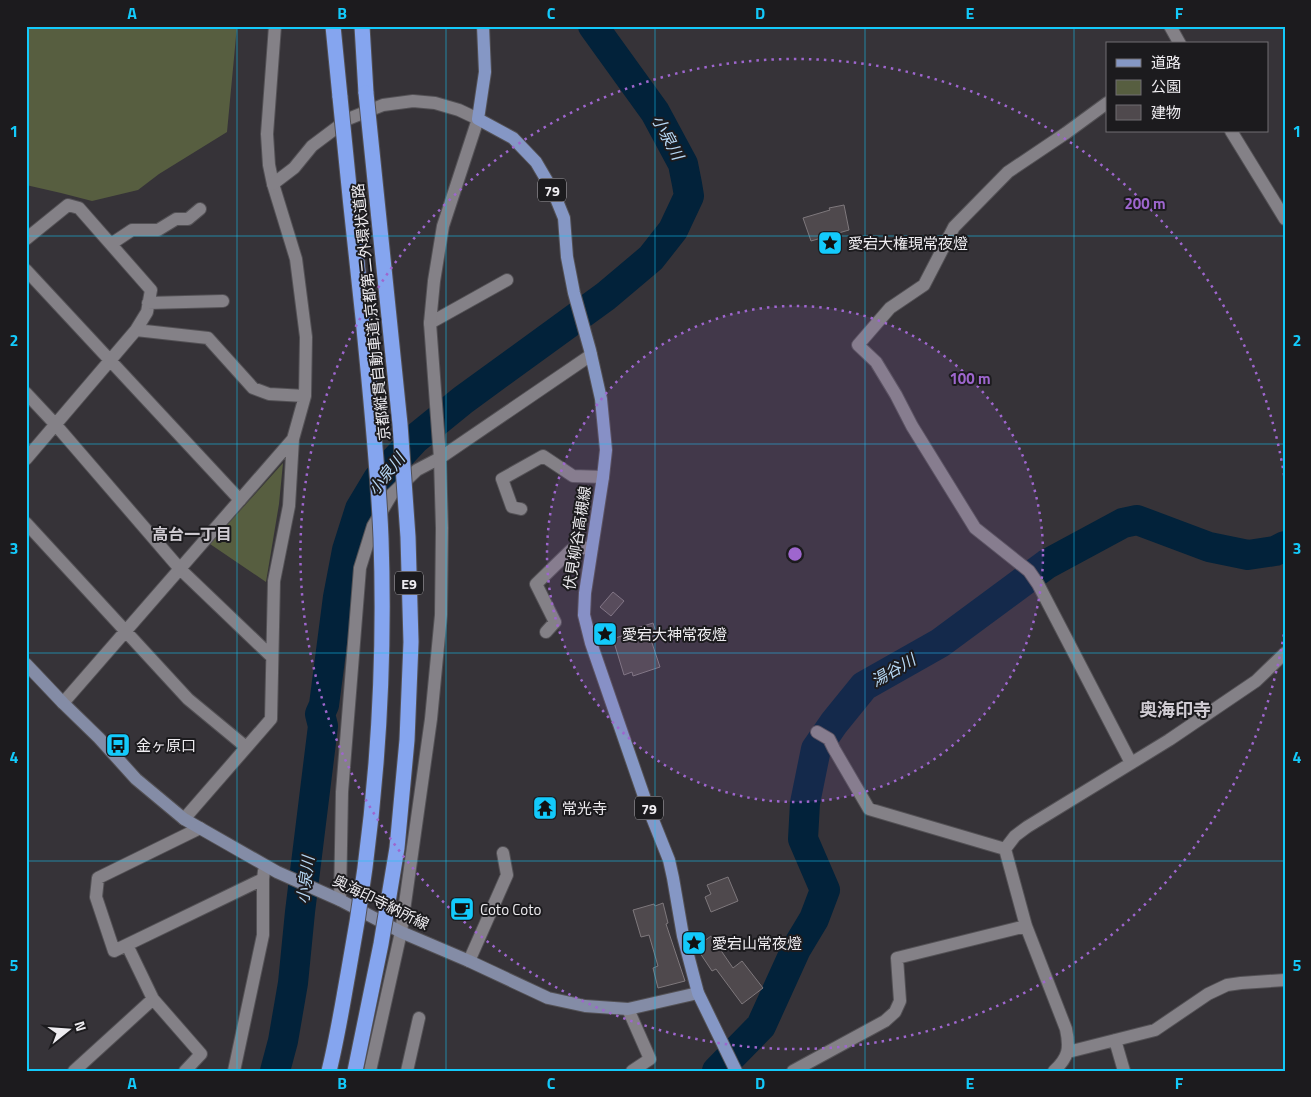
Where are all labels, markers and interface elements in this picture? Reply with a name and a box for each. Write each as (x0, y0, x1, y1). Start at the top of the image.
text: A (127, 1, 137, 25)
text: B (337, 1, 347, 25)
text: C (547, 1, 556, 25)
text: D (755, 1, 765, 25)
text: E (966, 1, 975, 25)
text: F (1175, 1, 1184, 25)
legend (1106, 42, 1268, 132)
text: 道路 (1151, 51, 1181, 74)
text: 公園 (1151, 75, 1181, 98)
text: 建物 (1151, 101, 1181, 124)
water label: 小泉川 (646, 110, 691, 166)
text: 1 (10, 119, 18, 143)
text: 1 (1293, 119, 1301, 143)
road number: 79 (538, 178, 566, 202)
street label: 京都縦貫自動車道;京都第二外環状道路 (346, 182, 396, 442)
text: 200 m (1124, 192, 1166, 215)
place icon: 愛宕大権現常夜燈 (817, 230, 843, 256)
place label: 愛宕大権現常夜燈 (848, 232, 968, 255)
text: 2 (10, 328, 18, 352)
text: 2 (1293, 328, 1301, 352)
text: 100 m (949, 367, 991, 390)
water label: 小泉川 (362, 446, 411, 500)
street label: 伏見柳谷高槻線 (557, 484, 597, 592)
district label: 高台一丁目 (152, 522, 232, 546)
text: 3 (10, 536, 18, 560)
text: 3 (1293, 536, 1301, 560)
centre of rings (786, 545, 804, 563)
road number: E9 (395, 572, 423, 594)
place icon: 愛宕大神常夜燈 (592, 621, 618, 647)
place label: 愛宕大神常夜燈 (622, 623, 727, 646)
water label: 湯谷川 (866, 647, 922, 692)
district label: 奥海印寺 (1139, 696, 1211, 723)
bus stop icon: 金ヶ原口 (105, 732, 131, 758)
place label: 金ヶ原口 (136, 734, 196, 757)
text: 4 (10, 745, 19, 769)
text: 4 (1293, 745, 1302, 769)
temple icon: 常光寺 (532, 795, 558, 821)
road number: 79 (635, 796, 663, 820)
place label: 常光寺 (562, 797, 607, 820)
water label: 小泉川 (290, 853, 320, 905)
street label: 奥海印寺納所線 (329, 869, 433, 935)
cafe icon: Coto Coto (449, 896, 475, 922)
place label: Coto Coto (480, 898, 541, 921)
place icon: 愛宕山常夜燈 (681, 930, 707, 956)
place label: 愛宕山常夜燈 (712, 932, 802, 955)
text: 5 (10, 953, 19, 977)
text: 5 (1293, 953, 1302, 977)
north arrow (42, 1004, 92, 1054)
text: N (69, 1018, 92, 1034)
text: A (127, 1071, 137, 1095)
text: B (337, 1071, 347, 1095)
text: C (547, 1071, 556, 1095)
text: D (755, 1071, 765, 1095)
text: E (966, 1071, 975, 1095)
text: F (1175, 1071, 1184, 1095)

